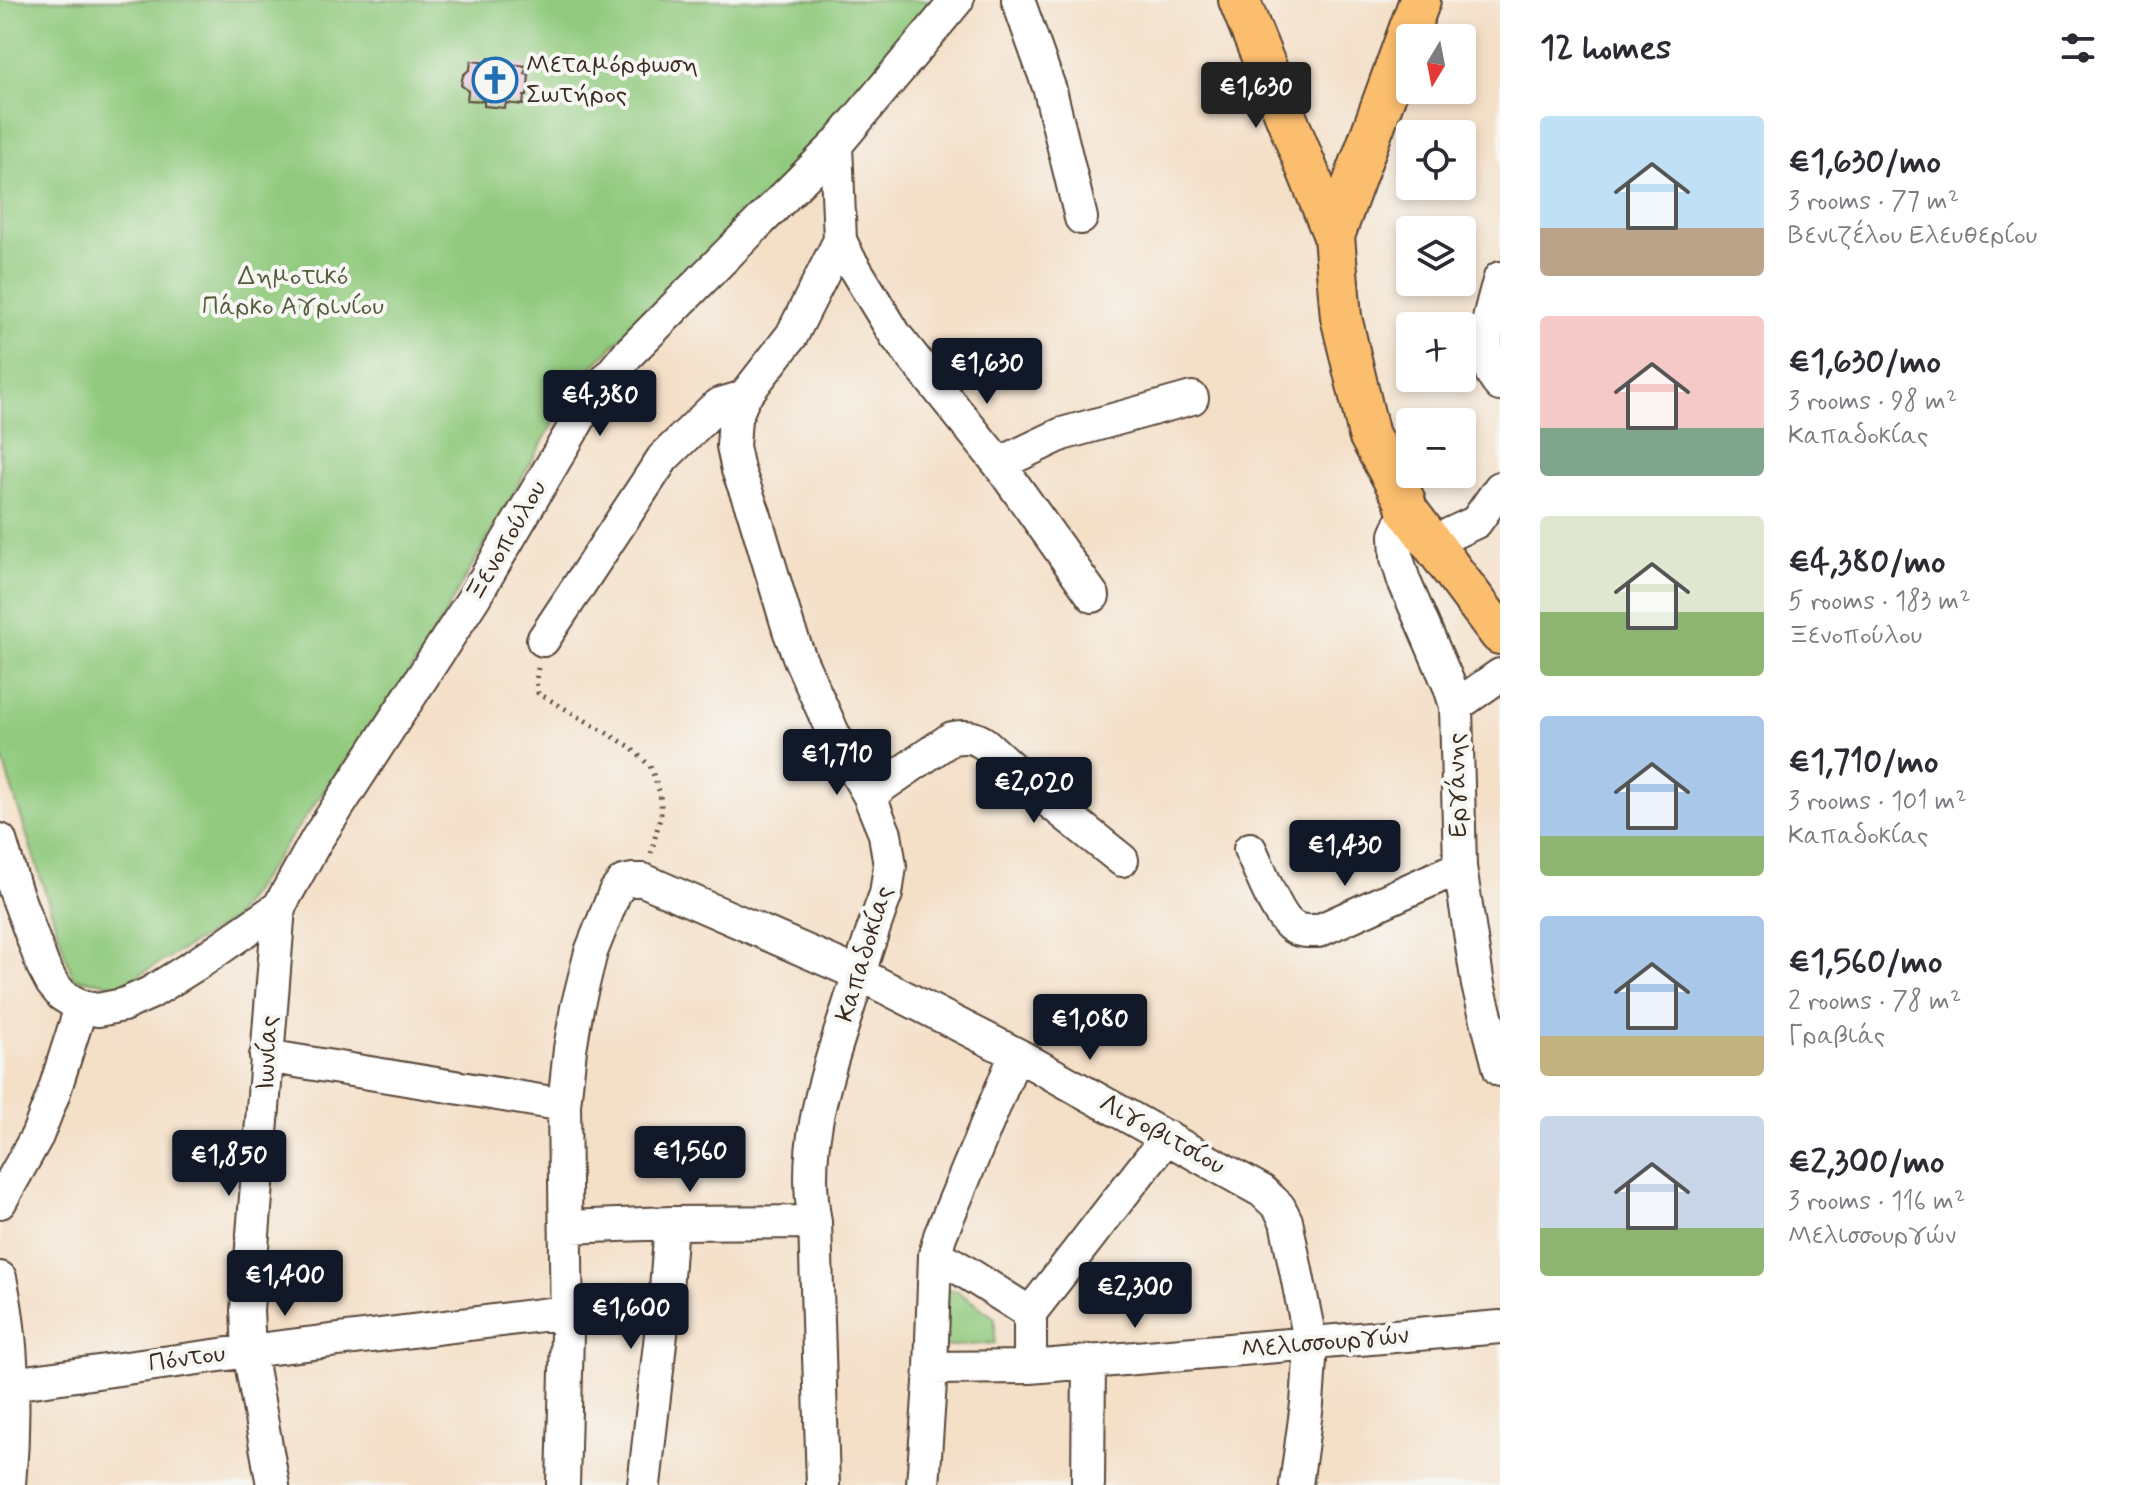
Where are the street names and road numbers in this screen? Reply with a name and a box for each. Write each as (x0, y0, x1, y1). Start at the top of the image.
street label: Ξενοπούλου (459, 474, 555, 608)
street label: Εργάνης (1440, 732, 1476, 838)
street label: Καπαδοκίας (828, 882, 902, 1026)
street label: Ιωνίας (249, 1015, 287, 1091)
street label: Λιγοβιτσίου (1093, 1086, 1231, 1184)
street label: Μελισσουργών (1240, 1319, 1410, 1367)
street label: Πόντου (146, 1337, 228, 1381)

